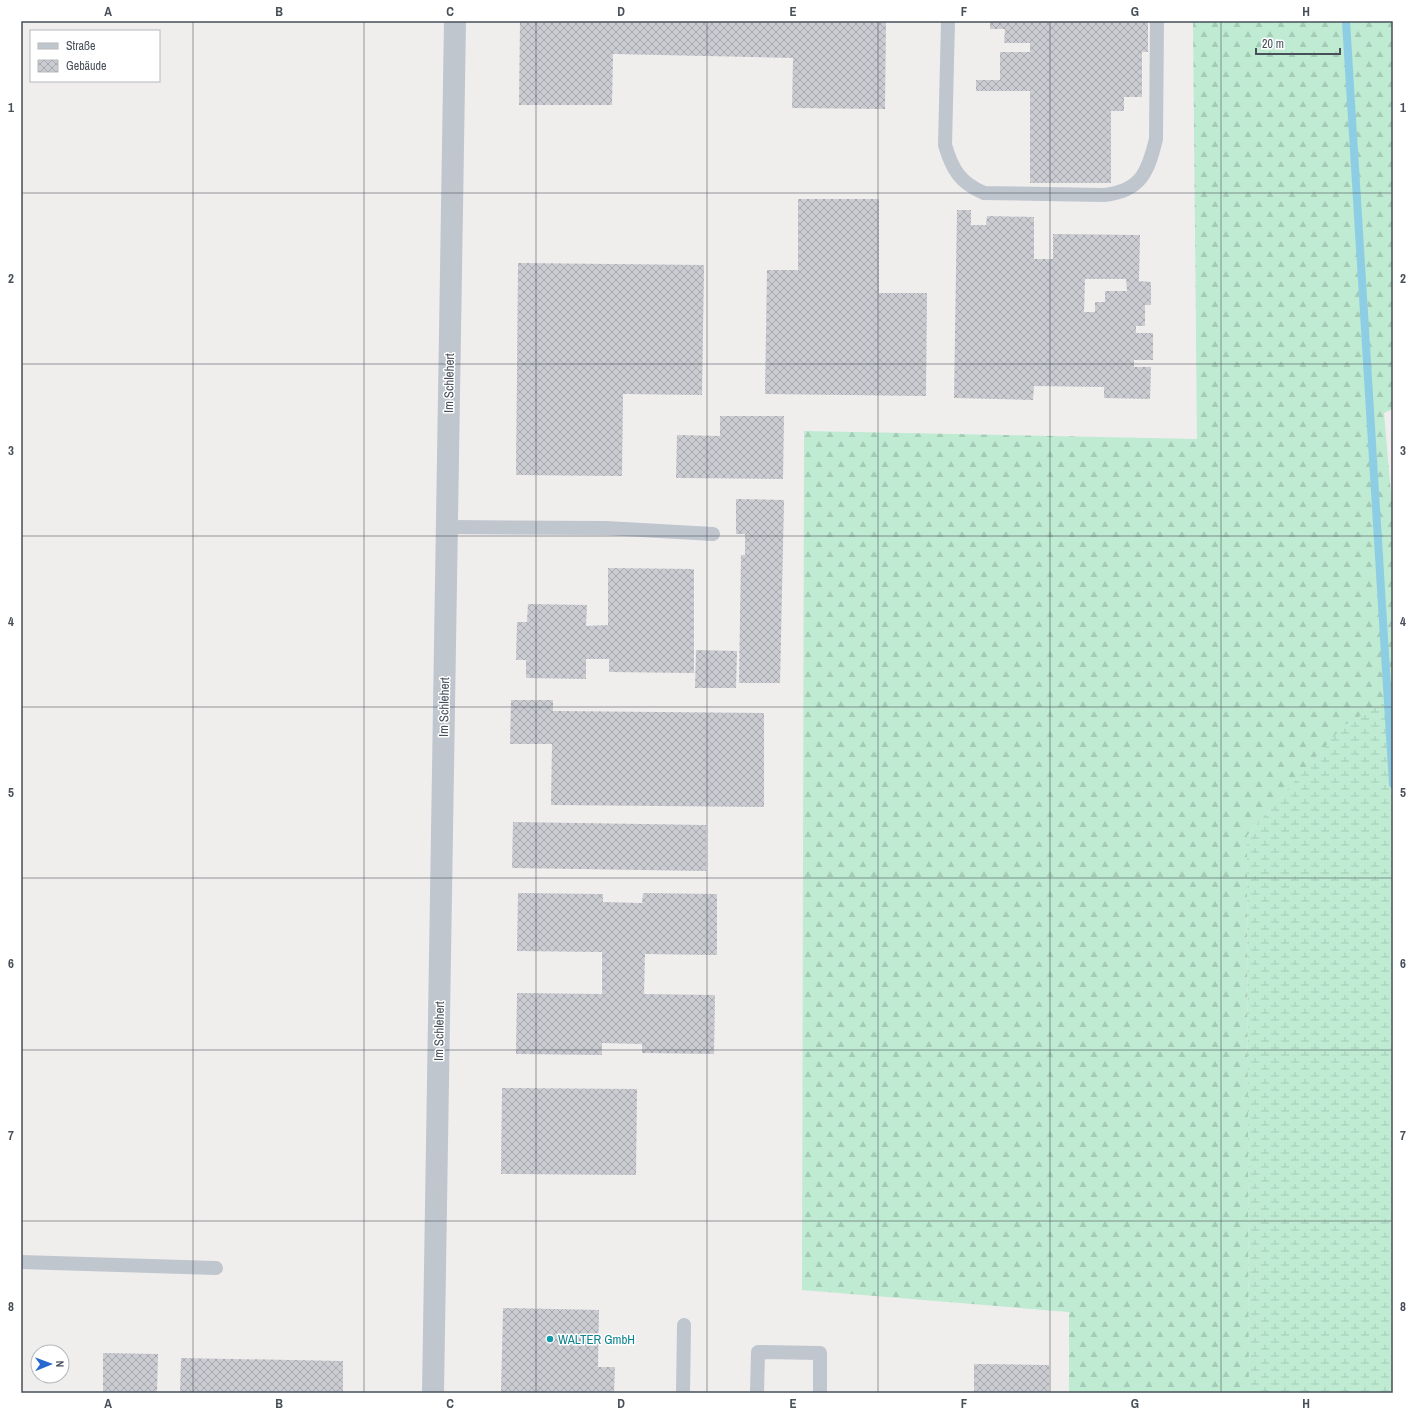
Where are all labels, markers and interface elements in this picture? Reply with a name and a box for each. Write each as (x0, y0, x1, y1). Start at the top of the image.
text: A (104, 3, 112, 20)
text: B (275, 3, 283, 20)
text: C (446, 3, 454, 20)
text: D (617, 3, 625, 20)
text: E (789, 3, 797, 20)
text: F (961, 3, 968, 20)
text: G (1131, 3, 1139, 20)
text: H (1302, 3, 1310, 20)
legend (30, 30, 160, 82)
scale bar (1256, 30, 1340, 56)
text: 20 m (1262, 36, 1284, 52)
text: Straße (66, 38, 96, 54)
text: Gebäude (66, 58, 107, 74)
text: 1 (8, 99, 14, 116)
text: 1 (1400, 99, 1406, 116)
text: 2 (8, 270, 14, 287)
text: 2 (1400, 270, 1406, 287)
street label: Im Schlehert (440, 353, 458, 413)
text: 3 (8, 442, 14, 459)
text: 3 (1400, 442, 1406, 459)
text: 4 (8, 613, 14, 630)
text: 4 (1400, 613, 1406, 630)
street label: Im Schlehert (435, 677, 453, 737)
text: 5 (8, 784, 14, 801)
text: 5 (1400, 784, 1406, 801)
text: 6 (8, 955, 14, 972)
text: 6 (1400, 955, 1406, 972)
street label: Im Schlehert (430, 1001, 448, 1061)
text: 7 (8, 1127, 14, 1144)
text: 7 (1400, 1127, 1406, 1144)
text: 8 (8, 1298, 14, 1315)
text: 8 (1400, 1298, 1406, 1315)
place label: WALTER GmbH (558, 1331, 635, 1348)
marker: WALTER GmbH (545, 1334, 555, 1344)
north arrow (30, 1344, 70, 1384)
text: N (53, 1360, 67, 1367)
text: A (104, 1395, 112, 1412)
text: B (275, 1395, 283, 1412)
text: C (446, 1395, 454, 1412)
text: D (617, 1395, 625, 1412)
text: E (789, 1395, 797, 1412)
text: F (961, 1395, 968, 1412)
text: G (1131, 1395, 1139, 1412)
text: H (1302, 1395, 1310, 1412)

